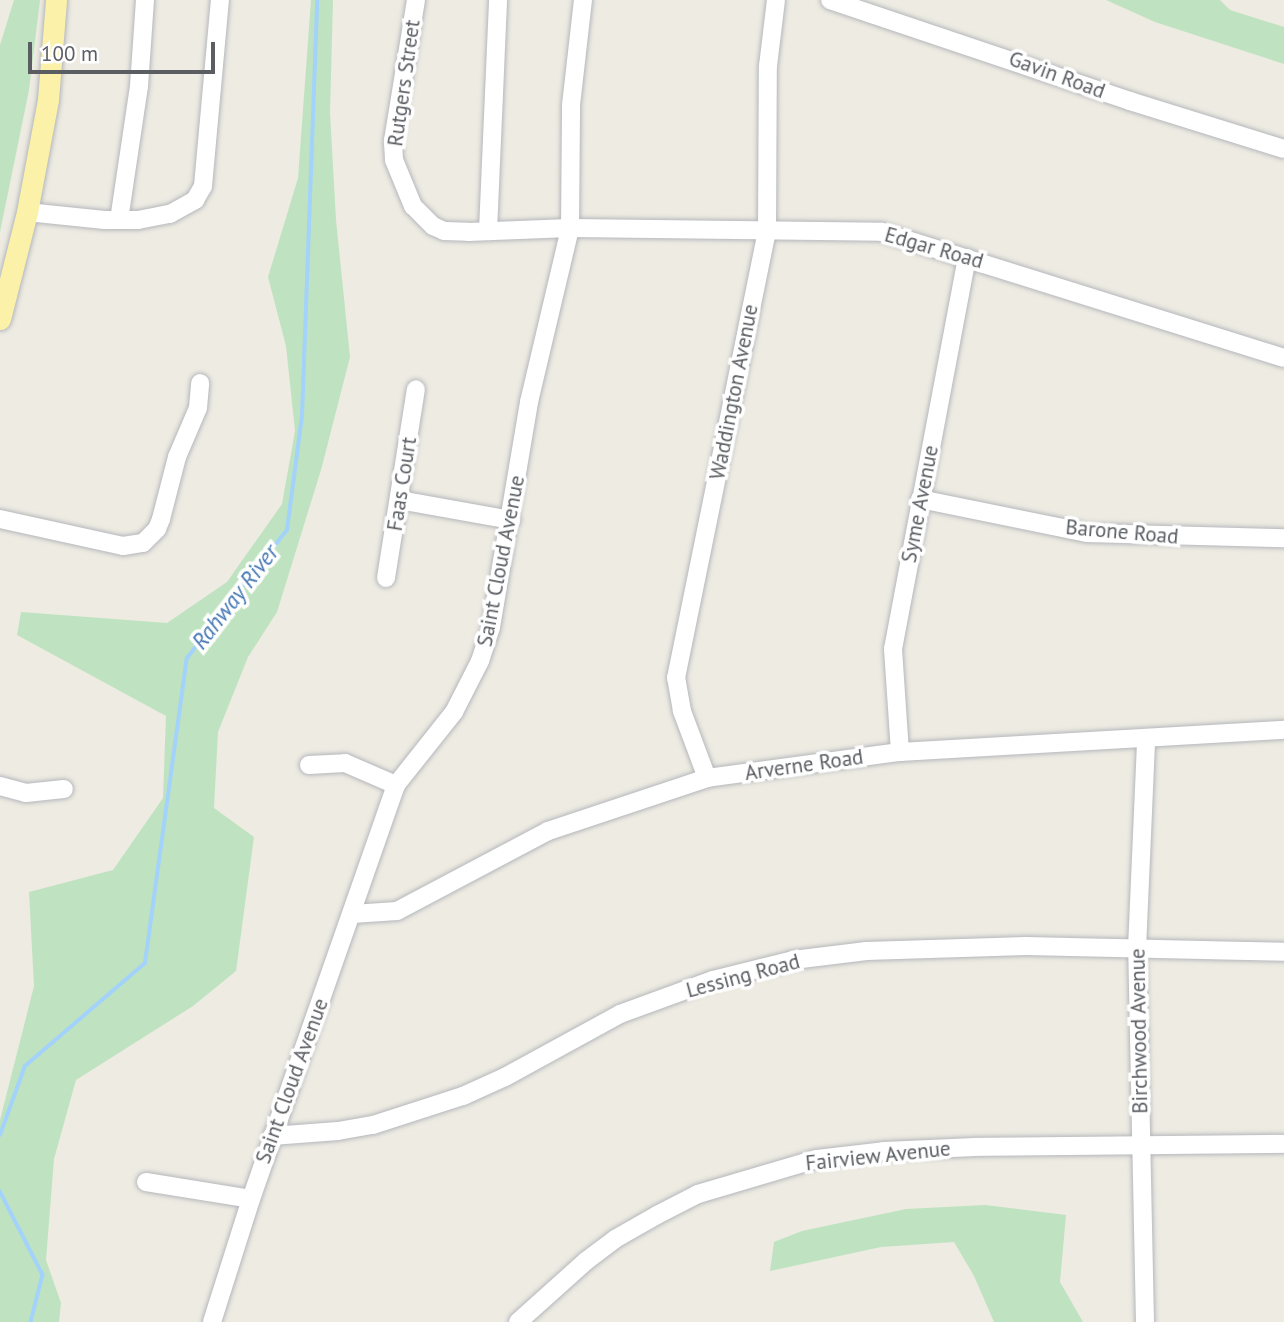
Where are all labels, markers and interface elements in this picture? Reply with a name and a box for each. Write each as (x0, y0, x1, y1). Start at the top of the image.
street label: Rutgers Street (383, 18, 425, 148)
scale bar (32, 28, 219, 72)
text: 100 m (41, 40, 98, 67)
street label: Gavin Road (1005, 46, 1109, 104)
street label: Edgar Road (882, 222, 986, 274)
street label: Waddington Avenue (705, 302, 763, 482)
street label: Faas Court (382, 435, 422, 533)
street label: Syme Avenue (896, 443, 944, 565)
street label: Saint Cloud Avenue (472, 473, 530, 649)
street label: Barone Road (1064, 515, 1180, 549)
water label: Rahway River (186, 539, 284, 655)
street label: Arverne Road (743, 744, 865, 786)
street label: Birchwood Avenue (1125, 948, 1153, 1114)
street label: Lessing Road (684, 949, 802, 1003)
street label: Saint Cloud Avenue (250, 995, 334, 1167)
street label: Fairview Avenue (804, 1136, 952, 1176)

